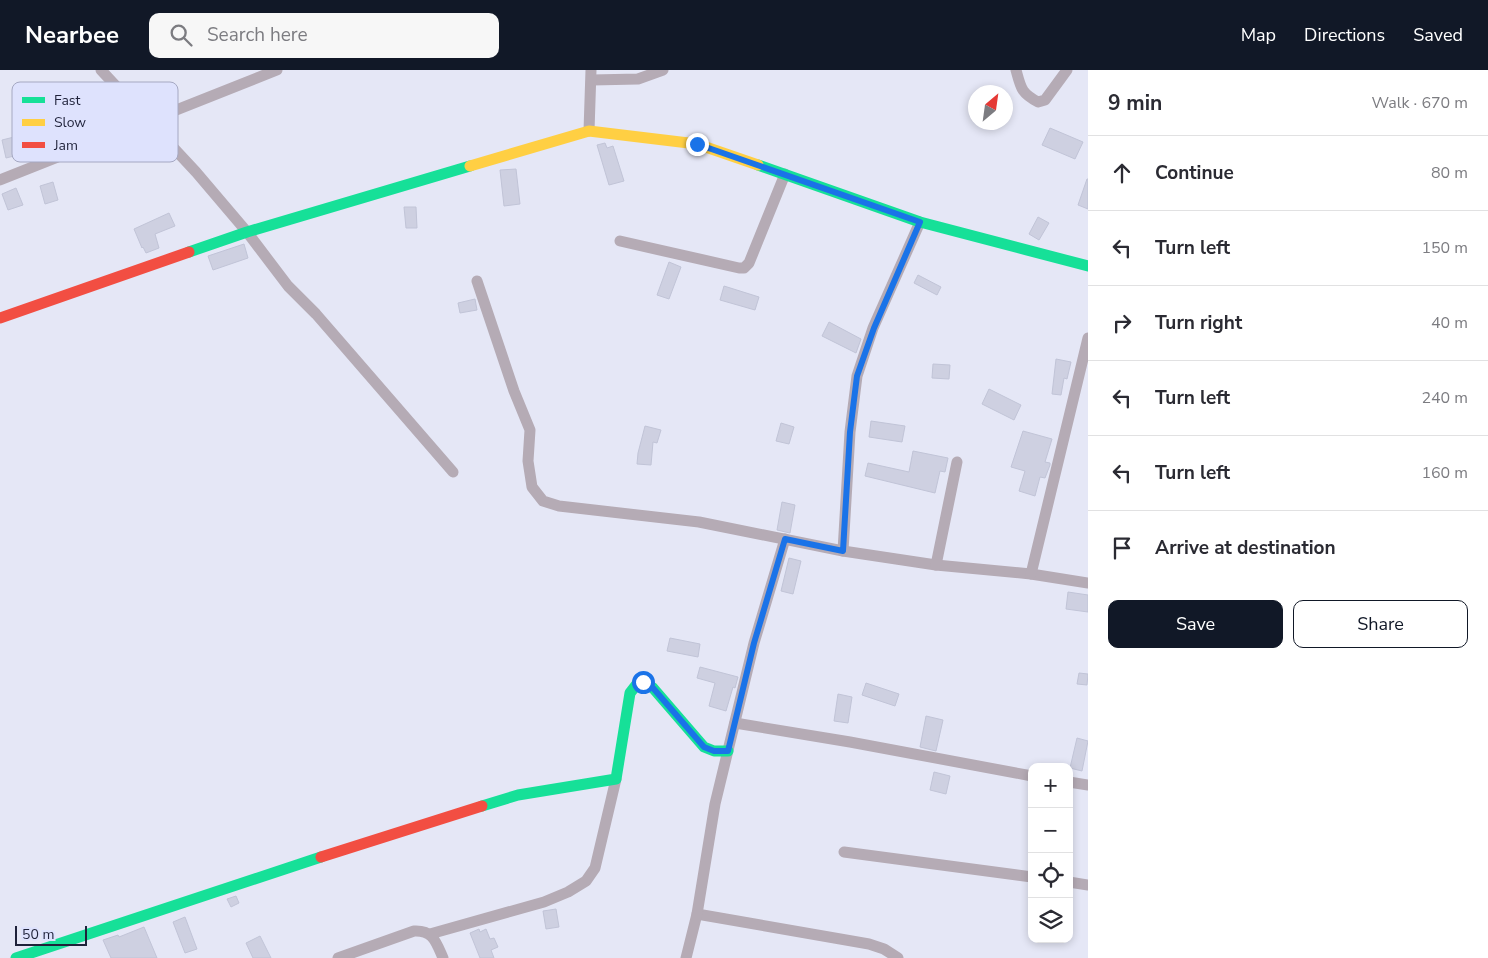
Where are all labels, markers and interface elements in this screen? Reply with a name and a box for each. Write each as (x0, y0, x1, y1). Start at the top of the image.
search box (149, 13, 499, 58)
text: Nearbee (25, 19, 119, 51)
icon: search (167, 21, 195, 49)
text: Search here (207, 22, 308, 48)
text: Map (1241, 23, 1276, 47)
text: Directions (1304, 23, 1385, 47)
text: Saved (1413, 23, 1463, 47)
legend (12, 82, 178, 162)
north arrow (968, 85, 1013, 130)
text: 9 min (1108, 89, 1162, 117)
text: Fast (54, 91, 80, 110)
text: Walk · 670 m (1372, 92, 1468, 114)
text: Slow (54, 113, 86, 132)
route end (686, 133, 709, 156)
text: Jam (53, 136, 78, 155)
icon: ahead (1108, 159, 1136, 187)
text: Continue (1155, 160, 1234, 186)
text: 80 m (1431, 162, 1468, 184)
icon: left (1108, 234, 1136, 262)
text: Turn left (1155, 235, 1230, 261)
text: 150 m (1421, 237, 1468, 259)
icon: right (1108, 309, 1136, 337)
text: Turn right (1155, 310, 1242, 336)
text: 40 m (1431, 312, 1468, 334)
icon: left (1108, 384, 1136, 412)
text: Turn left (1155, 385, 1230, 411)
text: 240 m (1421, 387, 1468, 409)
icon: left (1108, 459, 1136, 487)
text: Turn left (1155, 460, 1230, 486)
text: 160 m (1421, 462, 1468, 484)
icon: arrive (1108, 534, 1136, 562)
text: Arrive at destination (1155, 535, 1336, 561)
button: Save (1108, 600, 1283, 648)
button: Share (1293, 600, 1468, 648)
route start (632, 671, 655, 694)
map controls (1028, 763, 1073, 943)
button: + (1028, 763, 1073, 808)
button: − (1028, 808, 1073, 853)
button: locate (1028, 853, 1073, 898)
button: layers (1028, 898, 1073, 943)
scale bar (15, 923, 88, 946)
text: 50 m (22, 925, 54, 944)

